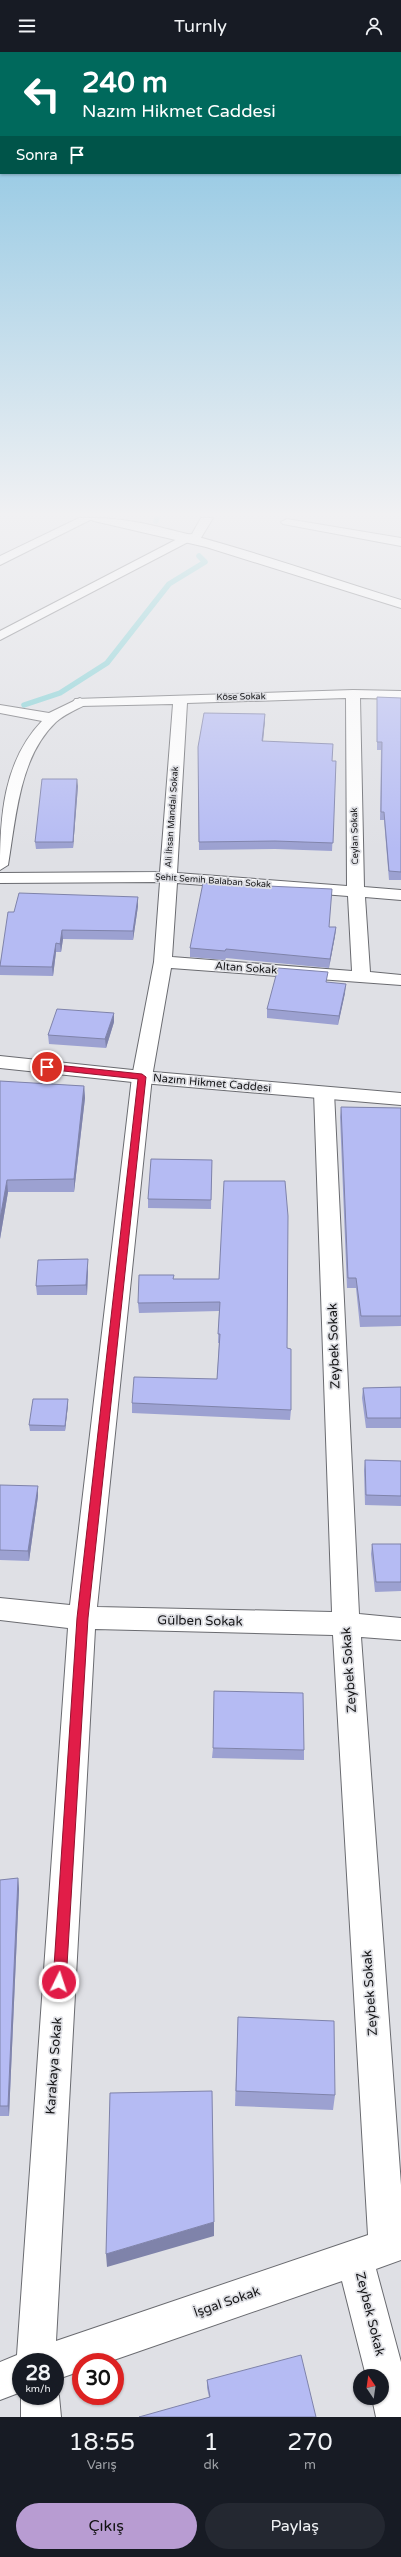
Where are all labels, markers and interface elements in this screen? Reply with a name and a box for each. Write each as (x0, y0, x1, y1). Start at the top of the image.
icon: menu (16, 15, 38, 37)
text: Turnly (174, 15, 227, 37)
icon: person (363, 15, 385, 37)
text: 240 m (82, 66, 168, 100)
icon: left (16, 68, 68, 120)
text: Nazım Hikmet Caddesi (82, 100, 276, 122)
icon: arrive (66, 144, 88, 166)
text: Sonra (16, 146, 58, 164)
street label: Köse Sokak (216, 691, 266, 703)
street label: Ali İhsan Mandalı Sokak (163, 766, 181, 868)
street label: Ceylan Sokak (349, 807, 361, 865)
street label: Şehit Semih Balaban Sokak (155, 871, 271, 891)
street label: Altan Sokak (214, 959, 278, 977)
pin (30, 1050, 64, 1084)
icon: arrive (36, 1056, 58, 1078)
street label: Nazım Hikmet Caddesi (152, 1071, 272, 1095)
street label: Zeybek Sokak (325, 1303, 343, 1389)
street label: Gülben Sokak (157, 1612, 243, 1630)
street label: Zeybek Sokak (338, 1627, 360, 1713)
street label: Zeybek Sokak (359, 1950, 381, 2036)
position arrow (38, 1961, 80, 2003)
street label: Karakaya Sokak (43, 2017, 65, 2115)
street label: Zeybek Sokak (352, 2270, 388, 2358)
street label: İşgal Sokak (192, 2283, 262, 2321)
speed limit sign: 30 (72, 2353, 124, 2405)
text: 28 (25, 2362, 51, 2386)
north arrow (353, 2369, 389, 2405)
map controls (353, 2369, 389, 2405)
text: km/h (25, 2383, 51, 2395)
text: 18:55 (68, 2428, 135, 2457)
text: 1 (204, 2428, 219, 2457)
text: 270 (287, 2428, 333, 2457)
text: Varış (87, 2457, 117, 2473)
text: dk (204, 2457, 219, 2473)
text: m (304, 2457, 316, 2473)
button: Çıkış (16, 2503, 197, 2549)
button: Paylaş (205, 2503, 385, 2549)

